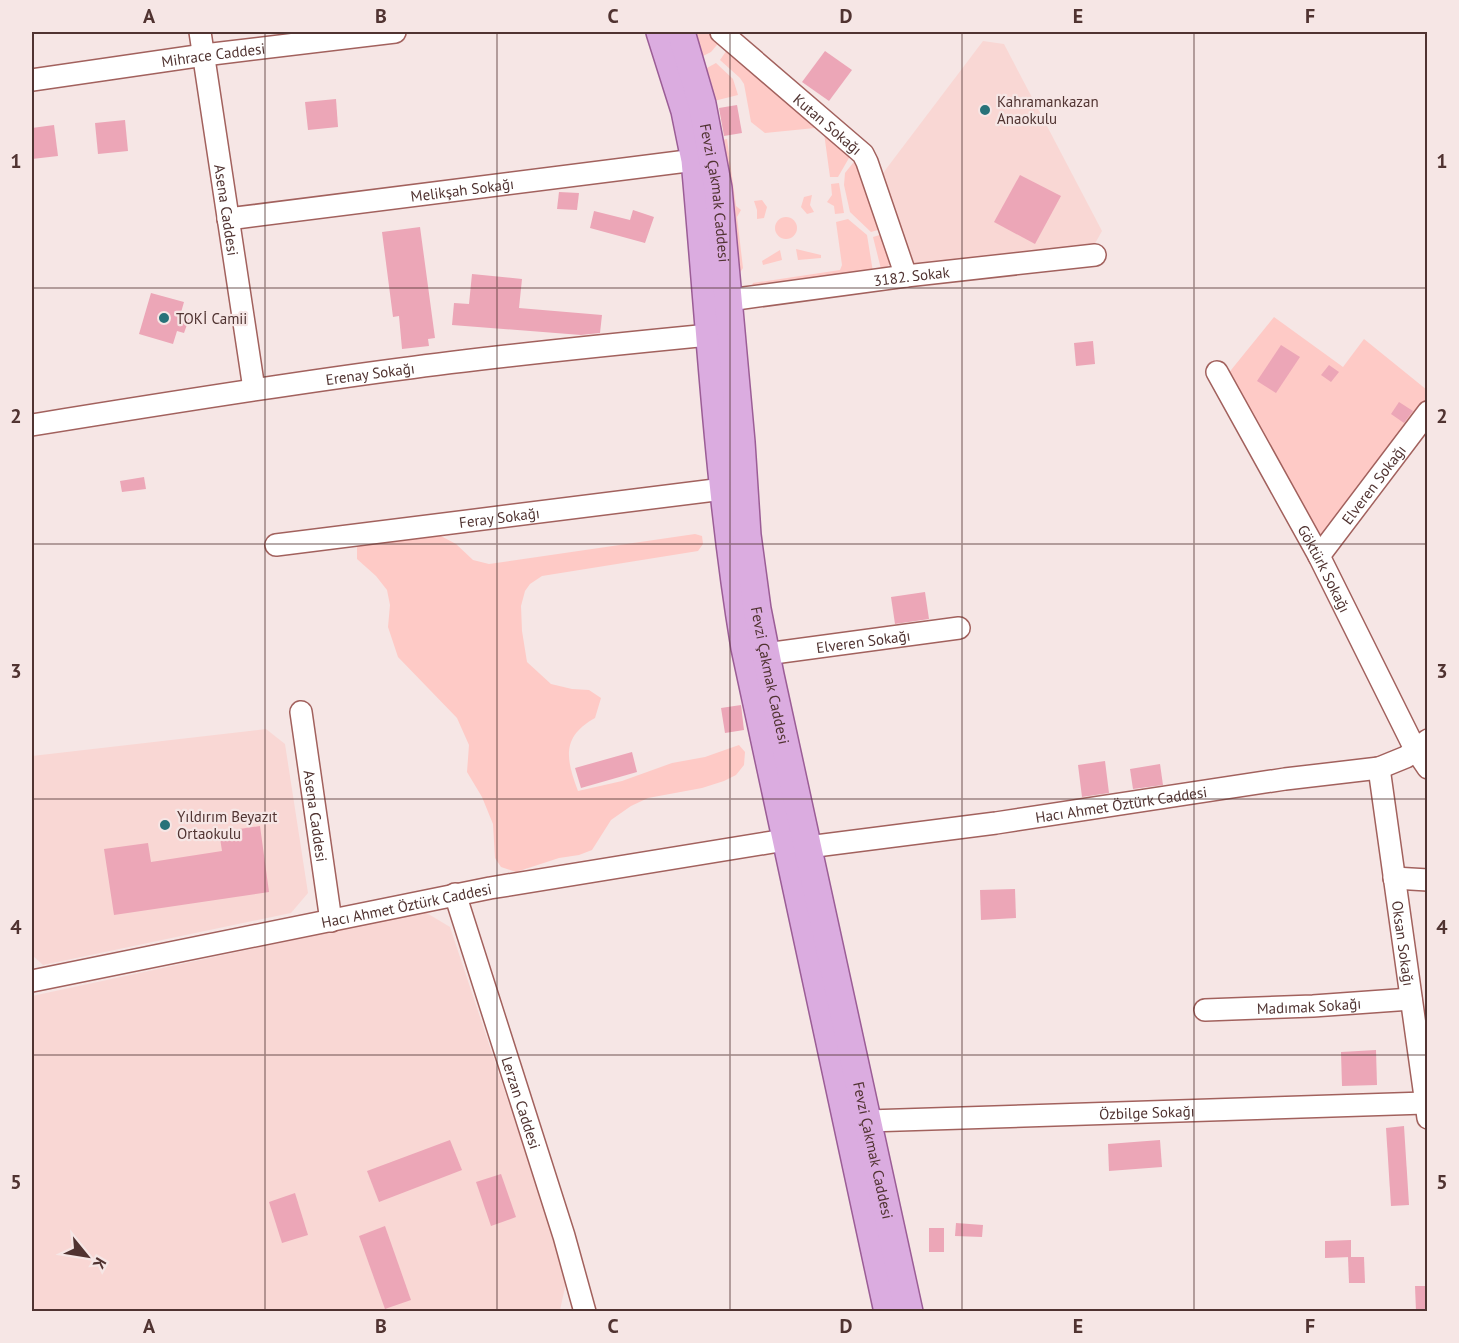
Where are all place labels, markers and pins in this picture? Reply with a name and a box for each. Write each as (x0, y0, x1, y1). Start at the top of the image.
place label: Kahramankazan Anaokulu (997, 92, 1099, 128)
marker: Kahramankazan Anaokulu (978, 103, 992, 117)
place label: TOKİ Camii (176, 309, 247, 328)
marker: TOKİ Camii (157, 311, 171, 325)
place label: Yıldırım Beyazıt Ortaokulu (177, 807, 277, 843)
marker: Yıldırım Beyazıt Ortaokulu (158, 818, 172, 832)

